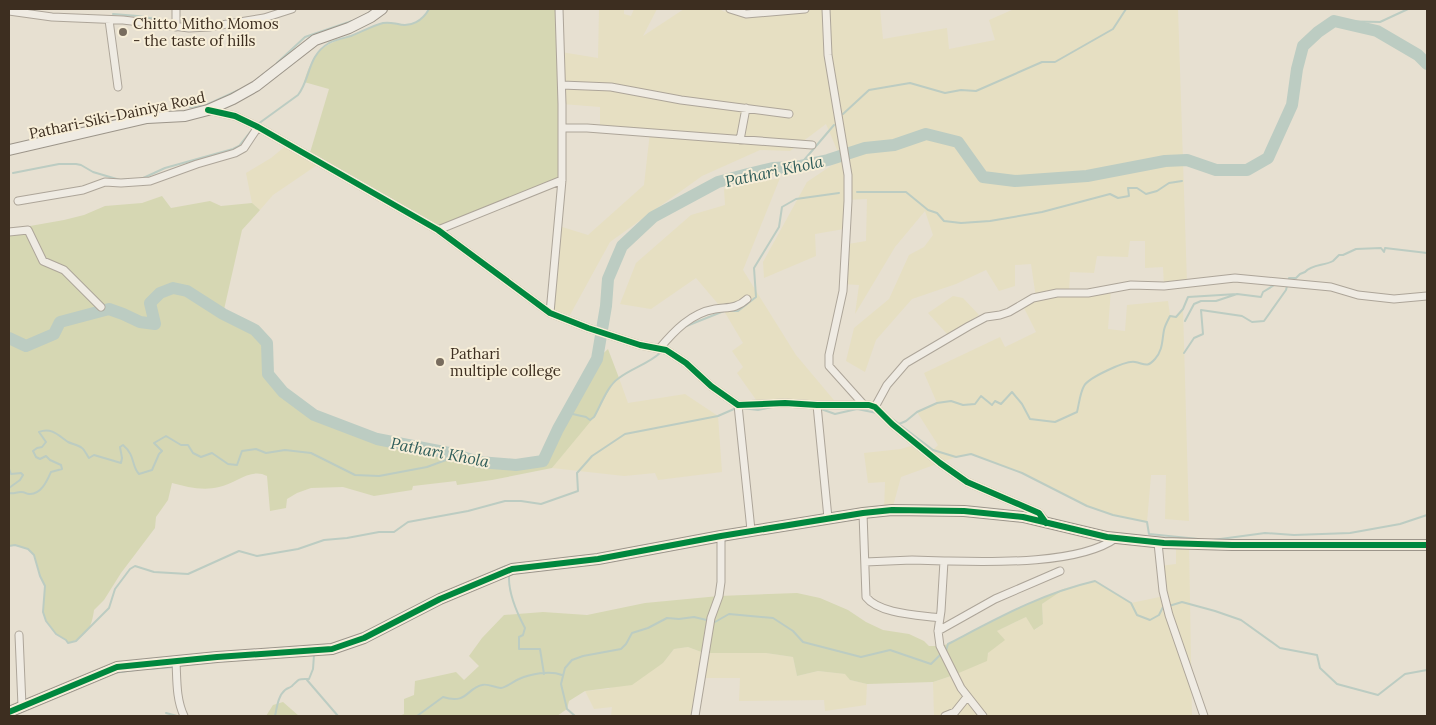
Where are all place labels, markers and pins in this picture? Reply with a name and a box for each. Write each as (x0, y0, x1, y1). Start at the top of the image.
place label: Chitto Mitho Momos - the taste of hills (133, 14, 279, 50)
marker: Chitto Mitho Momos - the taste of hills (117, 26, 129, 38)
place label: Pathari multiple college (450, 344, 561, 380)
marker: Pathari multiple college (434, 356, 446, 368)

